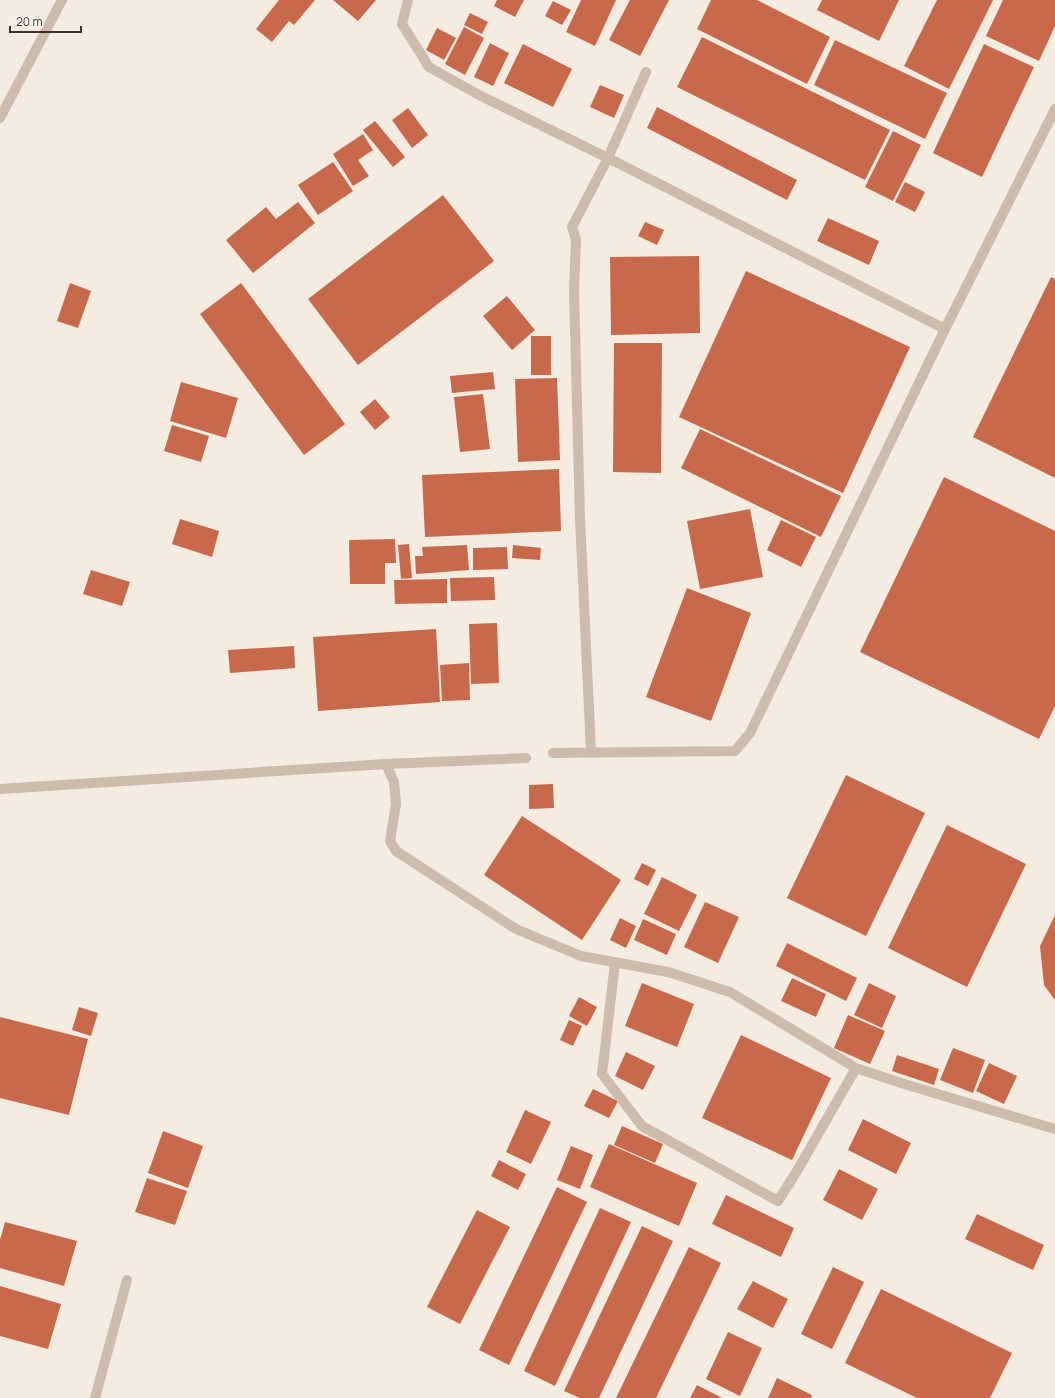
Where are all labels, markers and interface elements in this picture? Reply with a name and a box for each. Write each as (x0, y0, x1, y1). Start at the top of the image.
scale bar (10, 8, 81, 34)
text: 20 m (16, 13, 43, 30)

